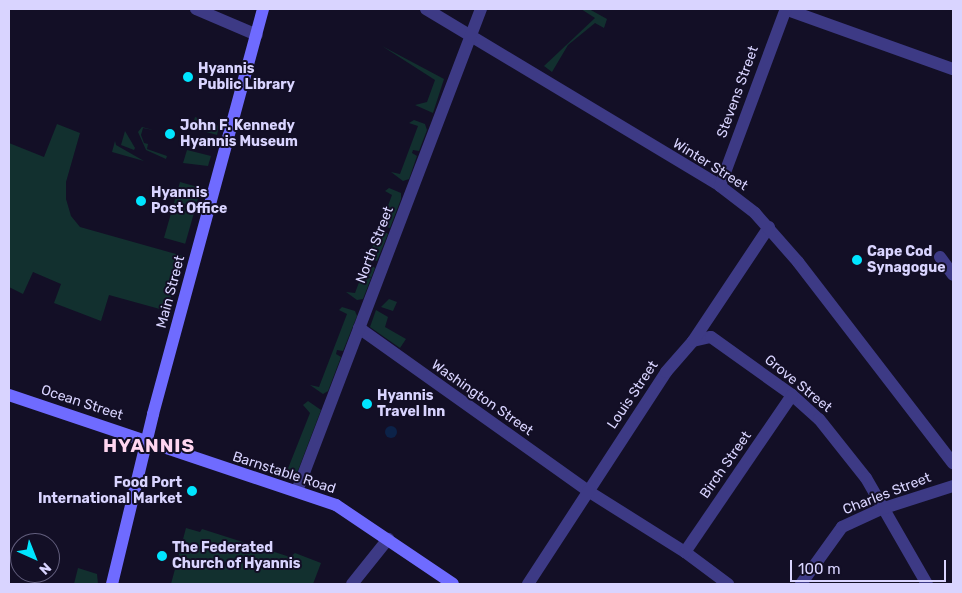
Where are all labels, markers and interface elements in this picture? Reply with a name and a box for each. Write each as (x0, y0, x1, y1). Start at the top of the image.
street label: Stevens Street (714, 44, 762, 140)
place label: Hyannis Public Library (198, 61, 295, 94)
marker: Hyannis Public Library (182, 71, 194, 83)
place label: John F. Kennedy Hyannis Museum (180, 118, 298, 150)
marker: John F. Kennedy Hyannis Museum (164, 128, 176, 140)
street label: Winter Street (669, 135, 751, 195)
place label: Hyannis Post Office (151, 185, 227, 218)
marker: Hyannis Post Office (135, 195, 147, 207)
street label: North Street (353, 204, 397, 286)
place label: Cape Cod Synagogue (867, 244, 945, 276)
street label: Main Street (153, 254, 189, 330)
marker: Cape Cod Synagogue (851, 254, 863, 266)
street label: Grove Street (761, 352, 835, 416)
street label: Washington Street (428, 357, 536, 439)
street label: Louis Street (604, 358, 662, 432)
street label: Ocean Street (39, 382, 125, 424)
place label: Hyannis Travel Inn (377, 388, 445, 421)
marker: Hyannis Travel Inn (361, 398, 373, 410)
street label: Birch Street (697, 428, 755, 502)
district label: HYANNIS (102, 435, 196, 457)
street label: Barnstable Road (230, 448, 338, 498)
street label: Charles Street (840, 469, 934, 519)
place label: Food Port International Market (38, 475, 182, 508)
marker: Food Port International Market (186, 485, 198, 497)
north arrow (10, 533, 60, 583)
place label: The Federated Church of Hyannis (172, 540, 301, 572)
marker: The Federated Church of Hyannis (156, 550, 168, 562)
scale bar (792, 550, 948, 582)
text: N (36, 559, 55, 578)
text: 100 m (798, 560, 840, 578)

